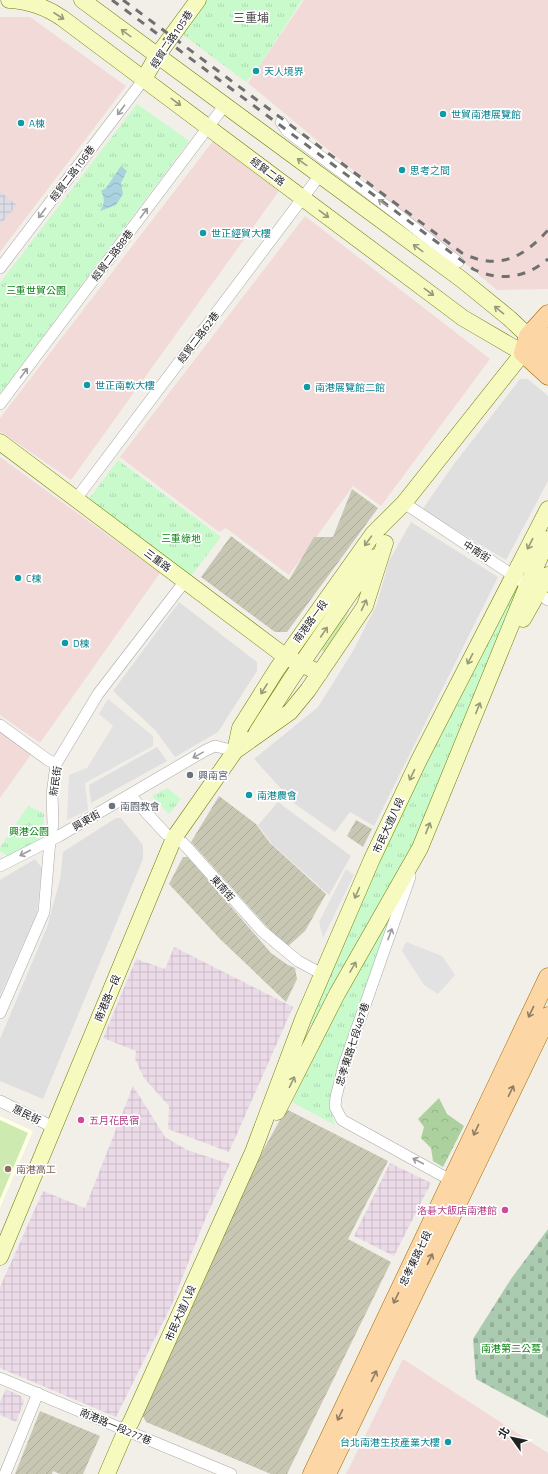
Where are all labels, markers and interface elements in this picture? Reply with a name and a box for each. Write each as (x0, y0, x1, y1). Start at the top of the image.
street label: 經貿二路105巷 (147, 7, 196, 71)
district label: 三重埔 (233, 8, 269, 27)
one-way arrow (53, 12, 64, 20)
one-way arrow (121, 29, 132, 37)
place label: 天人境界 (264, 64, 304, 79)
marker: 天人境界 (251, 66, 261, 76)
one-way arrow (170, 98, 181, 106)
one-way arrow (116, 104, 125, 115)
place label: 世貿南港展覽館 (451, 107, 521, 122)
marker: 世貿南港展覽館 (438, 109, 448, 119)
place label: A棟 (29, 116, 45, 131)
marker: A棟 (16, 118, 26, 128)
street label: 經貿二路106巷 (46, 142, 98, 204)
street label: 經貿二路 (247, 153, 288, 189)
one-way arrow (297, 158, 308, 166)
place label: 思考之間 (410, 163, 450, 178)
marker: 思考之間 (397, 165, 407, 175)
one-way arrow (378, 199, 389, 207)
one-way arrow (37, 208, 46, 219)
one-way arrow (139, 208, 148, 219)
one-way arrow (319, 210, 330, 218)
street label: 經貿二路88巷 (88, 226, 137, 284)
place label: 世正經貿大樓 (211, 226, 271, 241)
marker: 世正經貿大樓 (198, 228, 208, 238)
one-way arrow (413, 243, 424, 252)
park label: 三重世貿公園 (6, 283, 66, 298)
one-way arrow (423, 288, 434, 296)
one-way arrow (493, 305, 504, 314)
street label: 經貿二路62巷 (174, 308, 223, 366)
one-way arrow (19, 368, 28, 379)
place label: 世正南軟大樓 (95, 378, 155, 393)
marker: 世正南軟大樓 (82, 380, 92, 390)
place label: 南港展覽館二館 (315, 380, 385, 395)
marker: 南港展覽館二館 (302, 382, 312, 392)
park label: 三重綠地 (161, 531, 201, 546)
one-way arrow (364, 536, 372, 547)
street label: 中南街 (460, 537, 493, 566)
one-way arrow (526, 537, 533, 549)
street label: 三重路 (141, 545, 174, 575)
place label: C棟 (26, 571, 41, 586)
marker: C棟 (13, 573, 23, 583)
street label: 南港路一段 (290, 597, 331, 646)
one-way arrow (361, 600, 368, 612)
one-way arrow (320, 627, 328, 638)
place label: D棟 (73, 636, 89, 651)
marker: D棟 (60, 638, 70, 648)
one-way arrow (466, 652, 473, 664)
one-way arrow (260, 683, 268, 695)
one-way arrow (475, 702, 482, 714)
one-way arrow (192, 751, 204, 759)
street label: 新民街 (46, 765, 65, 797)
place label: 興南宮 (198, 768, 228, 783)
one-way arrow (408, 768, 415, 780)
marker: 興南宮 (185, 770, 195, 780)
place label: 南港農會 (257, 788, 297, 803)
marker: 南港農會 (244, 790, 254, 800)
street label: 市民大道八段 (369, 795, 408, 856)
place label: 南園教會 (120, 799, 160, 814)
marker: 南園教會 (107, 801, 117, 811)
street label: 興東街 (70, 806, 103, 834)
one-way arrow (425, 823, 433, 835)
park label: 興港公園 (9, 824, 49, 839)
one-way arrow (19, 850, 31, 857)
street label: 東南街 (207, 872, 238, 905)
one-way arrow (353, 886, 360, 898)
one-way arrow (386, 928, 394, 940)
one-way arrow (349, 961, 357, 973)
street label: 南港路一段 (91, 972, 124, 1024)
street label: 忠孝東路七段487巷 (332, 1001, 373, 1088)
one-way arrow (527, 1006, 534, 1018)
one-way arrow (289, 1076, 296, 1088)
one-way arrow (508, 1086, 516, 1098)
street label: 惠民街 (10, 1101, 44, 1128)
place label: 五月花民宿 (89, 1113, 139, 1128)
marker: 五月花民宿 (76, 1115, 86, 1125)
one-way arrow (472, 1124, 479, 1136)
one-way arrow (412, 1157, 424, 1165)
place label: 南港高工 (16, 1162, 56, 1177)
marker: 南港高工 (3, 1164, 13, 1174)
place label: 洛碁大飯店南港館 (417, 1203, 497, 1218)
marker: 洛碁大飯店南港館 (500, 1205, 510, 1215)
street label: 忠孝東路七段 (396, 1228, 435, 1288)
one-way arrow (427, 1253, 434, 1265)
street label: 市民大道八段 (161, 1283, 200, 1344)
one-way arrow (392, 1292, 399, 1304)
park label: 南港第二公墓 (481, 1341, 541, 1356)
one-way arrow (371, 1370, 378, 1382)
street label: 南港路一段277巷 (78, 1405, 154, 1448)
one-way arrow (336, 1409, 343, 1421)
north arrow (492, 1418, 532, 1458)
text: 北 (494, 1424, 513, 1442)
place label: 台北南港生技產業大樓 (340, 1435, 440, 1450)
marker: 台北南港生技產業大樓 (443, 1437, 453, 1447)

